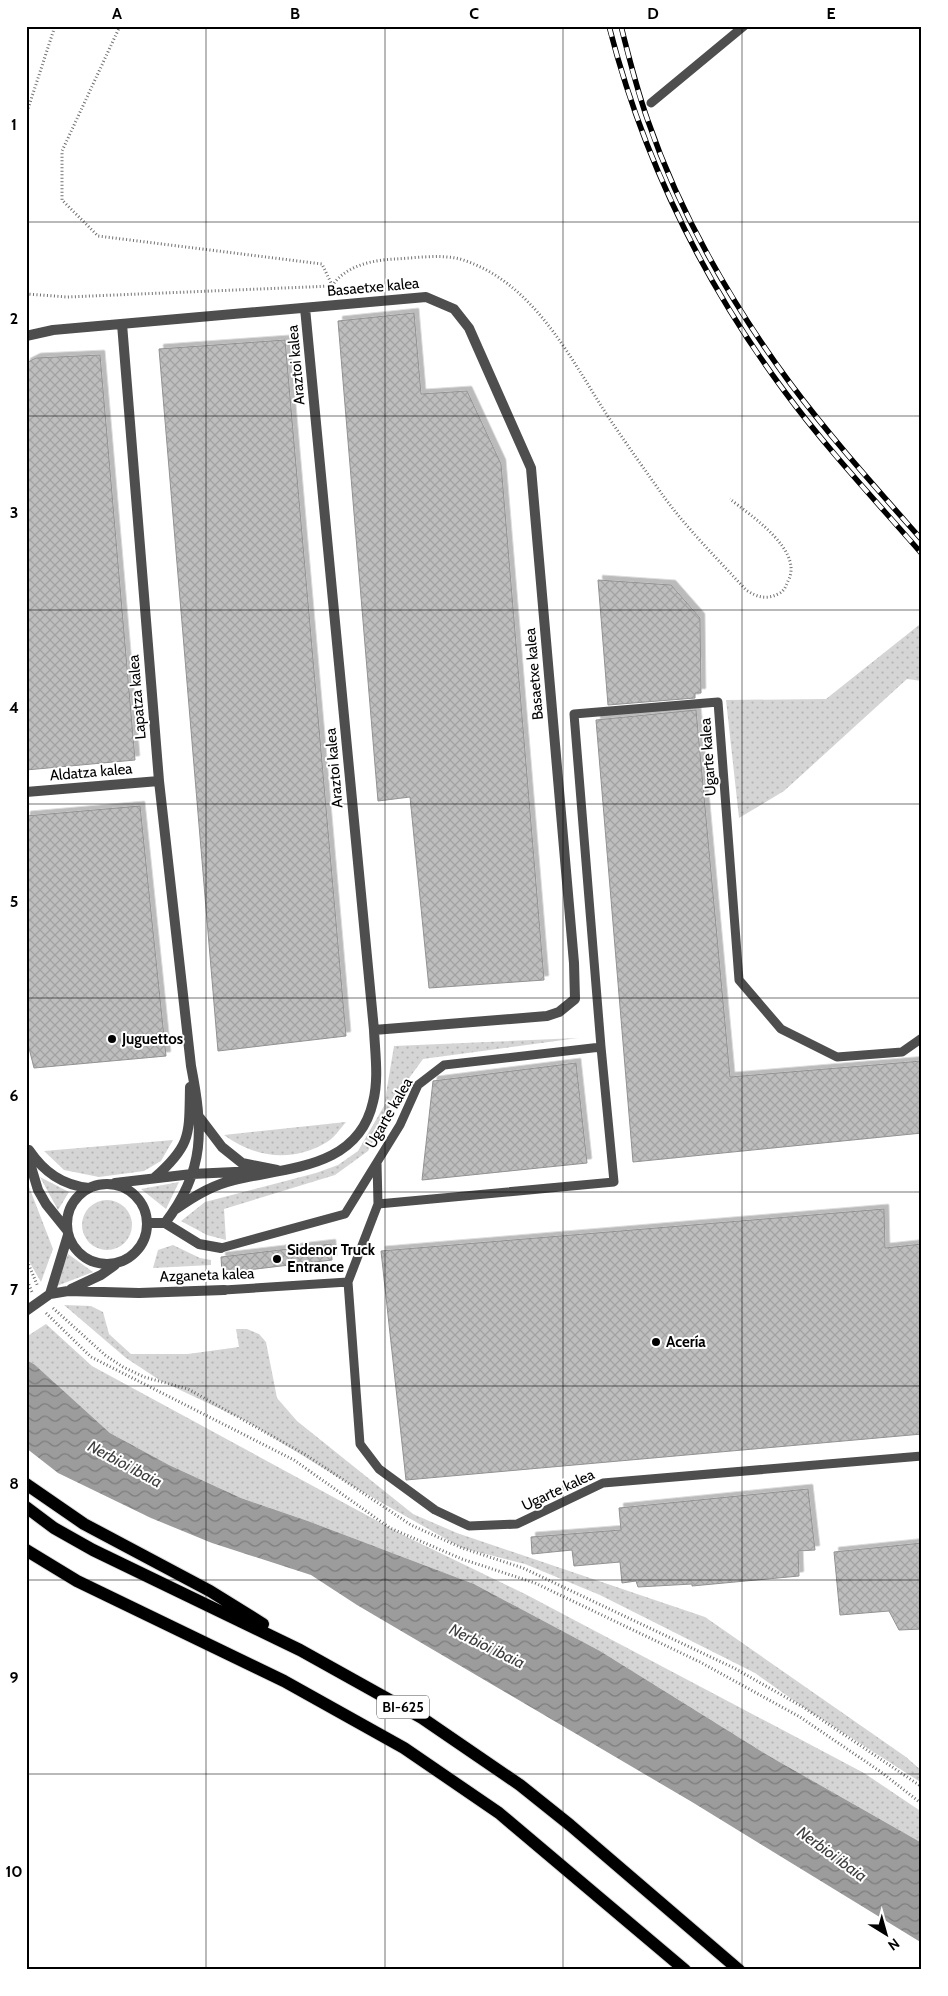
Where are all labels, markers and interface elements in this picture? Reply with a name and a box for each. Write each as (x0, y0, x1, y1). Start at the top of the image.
text: A (112, 4, 122, 23)
text: B (290, 4, 300, 23)
text: C (469, 4, 479, 23)
text: D (647, 4, 659, 23)
text: E (826, 4, 836, 23)
text: 1 (11, 115, 17, 134)
street label: Basaetxe kalea (326, 274, 421, 300)
text: 2 (10, 309, 18, 328)
street label: Araztoi kalea (283, 324, 308, 406)
text: 3 (10, 503, 18, 522)
street label: Basaetxe kalea (521, 626, 547, 721)
street label: Lapatza kalea (124, 653, 150, 740)
text: 4 (9, 698, 19, 717)
street label: Ugarte kalea (696, 717, 720, 797)
street label: Araztoi kalea (321, 727, 346, 809)
street label: Aldatza kalea (49, 759, 134, 785)
text: 5 (10, 892, 18, 911)
place label: Juguettos (121, 1030, 183, 1048)
marker: Juguettos (106, 1033, 118, 1045)
street label: Ugarte kalea (362, 1074, 417, 1151)
text: 6 (10, 1086, 19, 1105)
place label: Sidenor Truck Entrance (287, 1241, 376, 1276)
marker: Sidenor Truck Entrance (271, 1253, 283, 1265)
street label: Azganeta kalea (159, 1264, 255, 1286)
text: 7 (10, 1280, 19, 1299)
place label: Acería (666, 1333, 706, 1351)
marker: Acería (650, 1336, 662, 1348)
water label: Nerbioi ibaia (85, 1436, 165, 1492)
street label: Ugarte kalea (519, 1465, 598, 1515)
text: 8 (9, 1474, 19, 1493)
water label: Nerbioi ibaia (446, 1620, 528, 1672)
text: 9 (10, 1668, 19, 1687)
road number: BI-625 (377, 1695, 429, 1718)
water label: Nerbioi ibaia (793, 1822, 871, 1886)
text: 10 (5, 1862, 23, 1881)
north arrow (860, 1908, 910, 1958)
text: N (884, 1934, 903, 1955)

